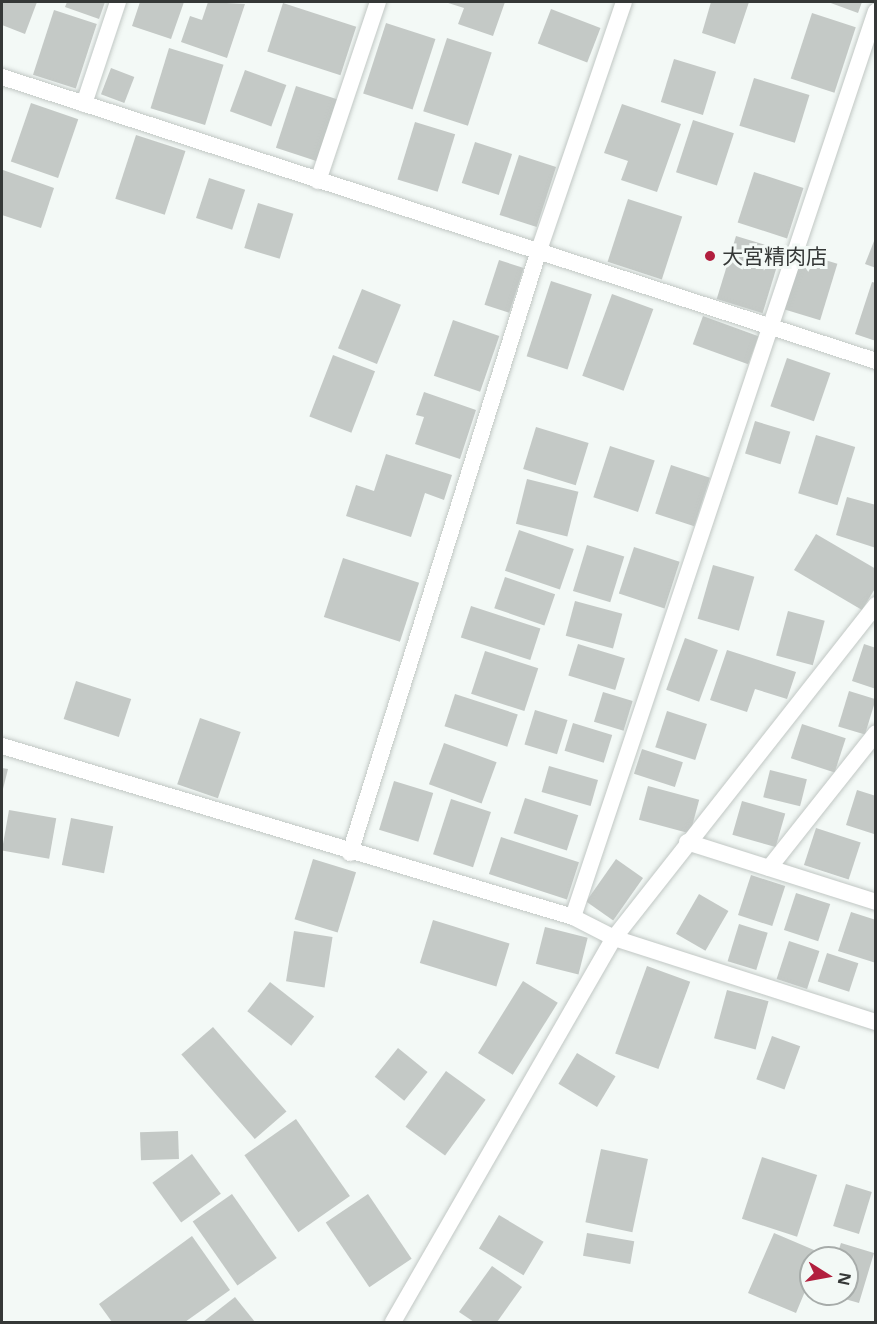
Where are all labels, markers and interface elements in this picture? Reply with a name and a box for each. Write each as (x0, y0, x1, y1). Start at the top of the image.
place label: 大宮精肉店 (722, 243, 827, 269)
marker: 大宮精肉店 (703, 249, 717, 263)
north arrow (799, 1246, 859, 1306)
text: N (833, 1271, 857, 1288)

